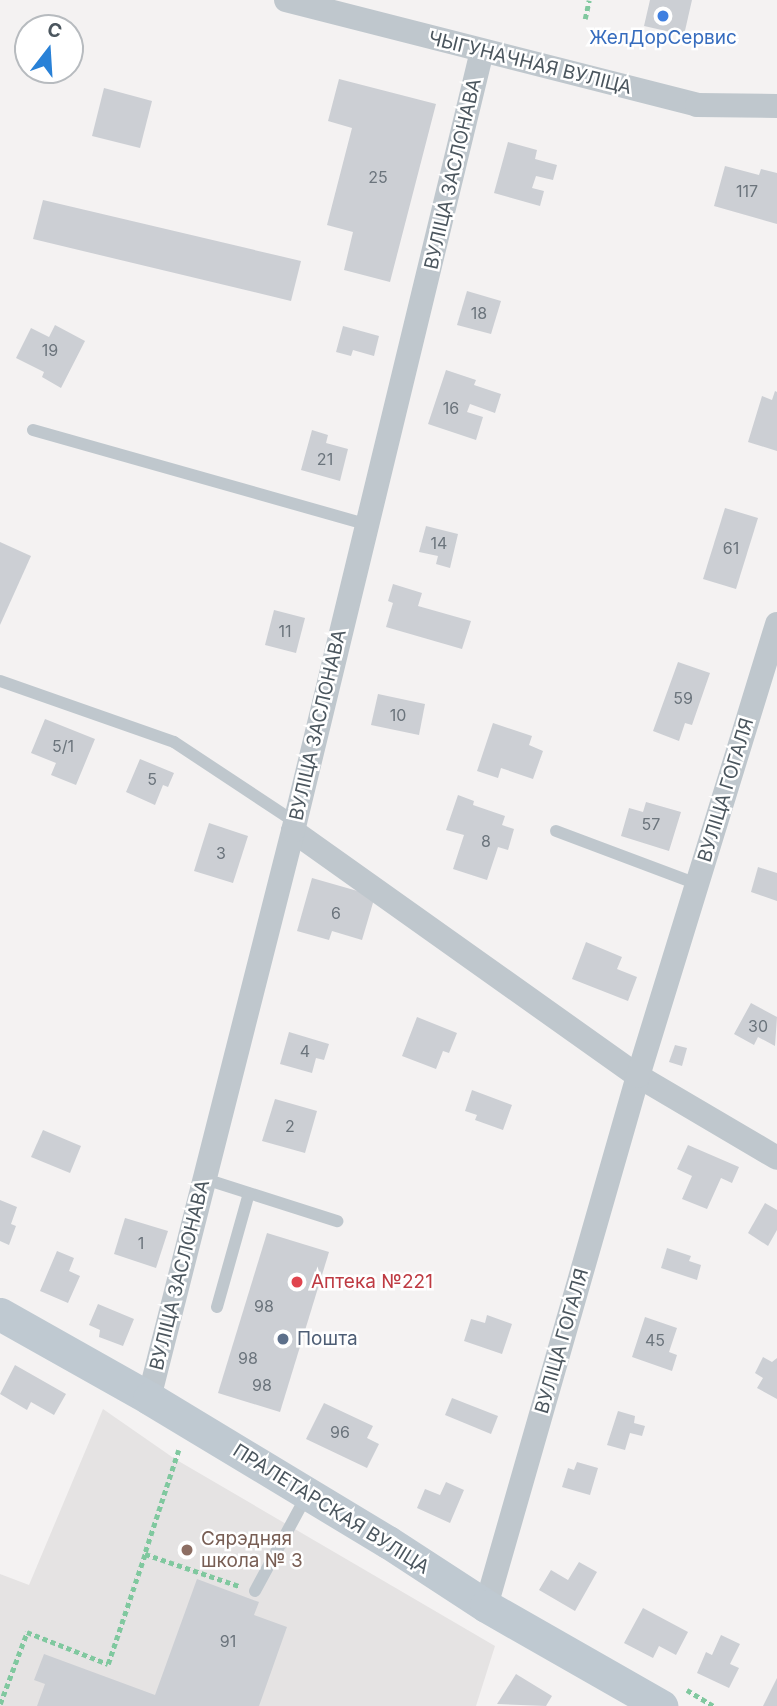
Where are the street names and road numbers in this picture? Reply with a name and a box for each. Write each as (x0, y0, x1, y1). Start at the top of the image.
street label: ЧЫГУНАЧНАЯ ВУЛІЦА (426, 27, 634, 99)
street label: ВУЛІЦА ЗАСЛОНАВА (420, 76, 486, 272)
street label: ВУЛІЦА ЗАСЛОНАВА (285, 627, 351, 823)
street label: ВУЛІЦА ГОГАЛЯ (693, 715, 759, 865)
street label: ВУЛІЦА ЗАСЛОНАВА (145, 1177, 215, 1373)
street label: ВУЛІЦА ГОГАЛЯ (530, 1266, 594, 1416)
street label: ПРАЛЕТАРСКАЯ ВУЛІЦА (229, 1439, 433, 1579)

